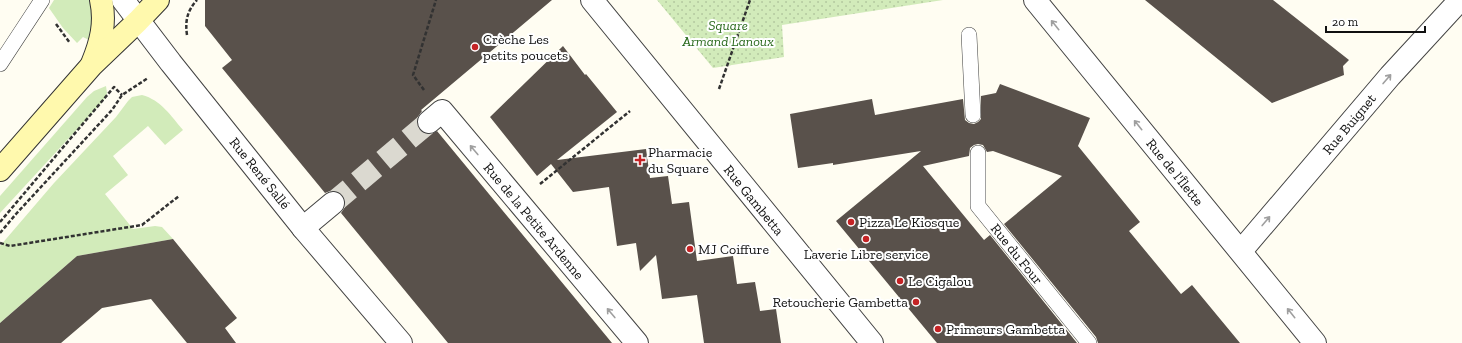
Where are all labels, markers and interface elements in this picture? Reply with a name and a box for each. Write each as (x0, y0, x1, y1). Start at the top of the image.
scale bar (1326, 8, 1425, 34)
text: 20 m (1332, 15, 1359, 29)
park label: Square Armand Lanoux (681, 17, 774, 50)
one-way arrow (1051, 19, 1060, 30)
place label: Crèche Les petits poucets (483, 31, 568, 64)
marker: Crèche Les petits poucets (470, 42, 480, 52)
one-way arrow (1382, 74, 1391, 85)
street label: Rue Buignet (1319, 90, 1380, 158)
one-way arrow (1133, 120, 1142, 131)
street label: Rue René Sallé (226, 134, 294, 213)
street label: Rue de l'Îlette (1142, 135, 1207, 210)
one-way arrow (469, 144, 478, 155)
place label: Pharmacie du Square (648, 144, 713, 177)
marker: Pharmacie du Square (635, 155, 645, 165)
street label: Rue de la Petite Ardenne (480, 159, 588, 283)
street label: Rue Gambetta (720, 162, 787, 239)
place label: Pizza Le Kiosque (859, 214, 960, 231)
one-way arrow (1262, 216, 1271, 227)
marker: Pizza Le Kiosque (846, 217, 856, 227)
street label: Rue du Four (987, 220, 1046, 288)
marker: Laverie Libre service (861, 234, 871, 244)
place label: MJ Coiffure (698, 241, 769, 258)
marker: MJ Coiffure (685, 244, 695, 254)
place label: Laverie Libre service (804, 246, 929, 263)
place label: Le Cigalou (908, 273, 972, 290)
marker: Le Cigalou (895, 276, 905, 286)
place label: Retoucherie Gambetta (773, 294, 908, 311)
marker: Retoucherie Gambetta (911, 297, 921, 307)
one-way arrow (1286, 307, 1295, 318)
one-way arrow (607, 308, 616, 319)
place label: Primeurs Gambetta (946, 321, 1066, 338)
marker: Primeurs Gambetta (933, 324, 943, 334)

